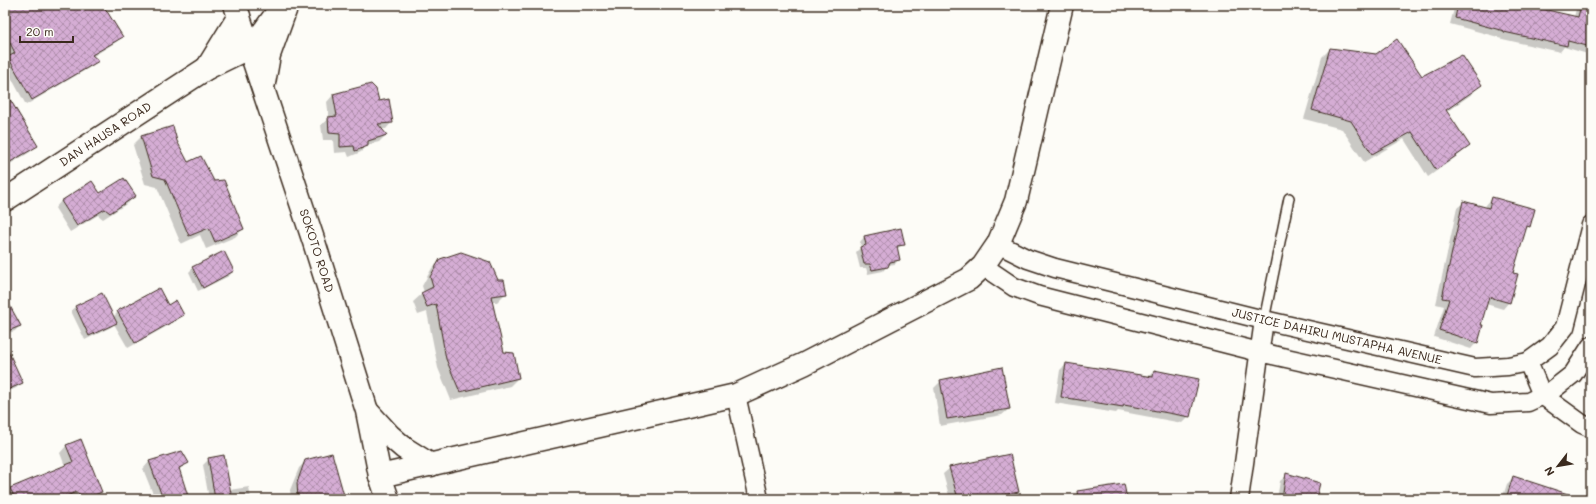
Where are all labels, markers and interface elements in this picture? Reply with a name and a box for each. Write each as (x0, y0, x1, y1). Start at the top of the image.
scale bar (20, 18, 73, 44)
text: 20 m (26, 23, 54, 39)
street label: DAN HAUSA ROAD (56, 98, 154, 169)
street label: SOKOTO ROAD (297, 207, 338, 294)
street label: JUSTICE DAHIRU MUSTAPHA AVENUE (1230, 303, 1444, 367)
north arrow (1538, 446, 1578, 486)
text: N (1540, 464, 1558, 479)

